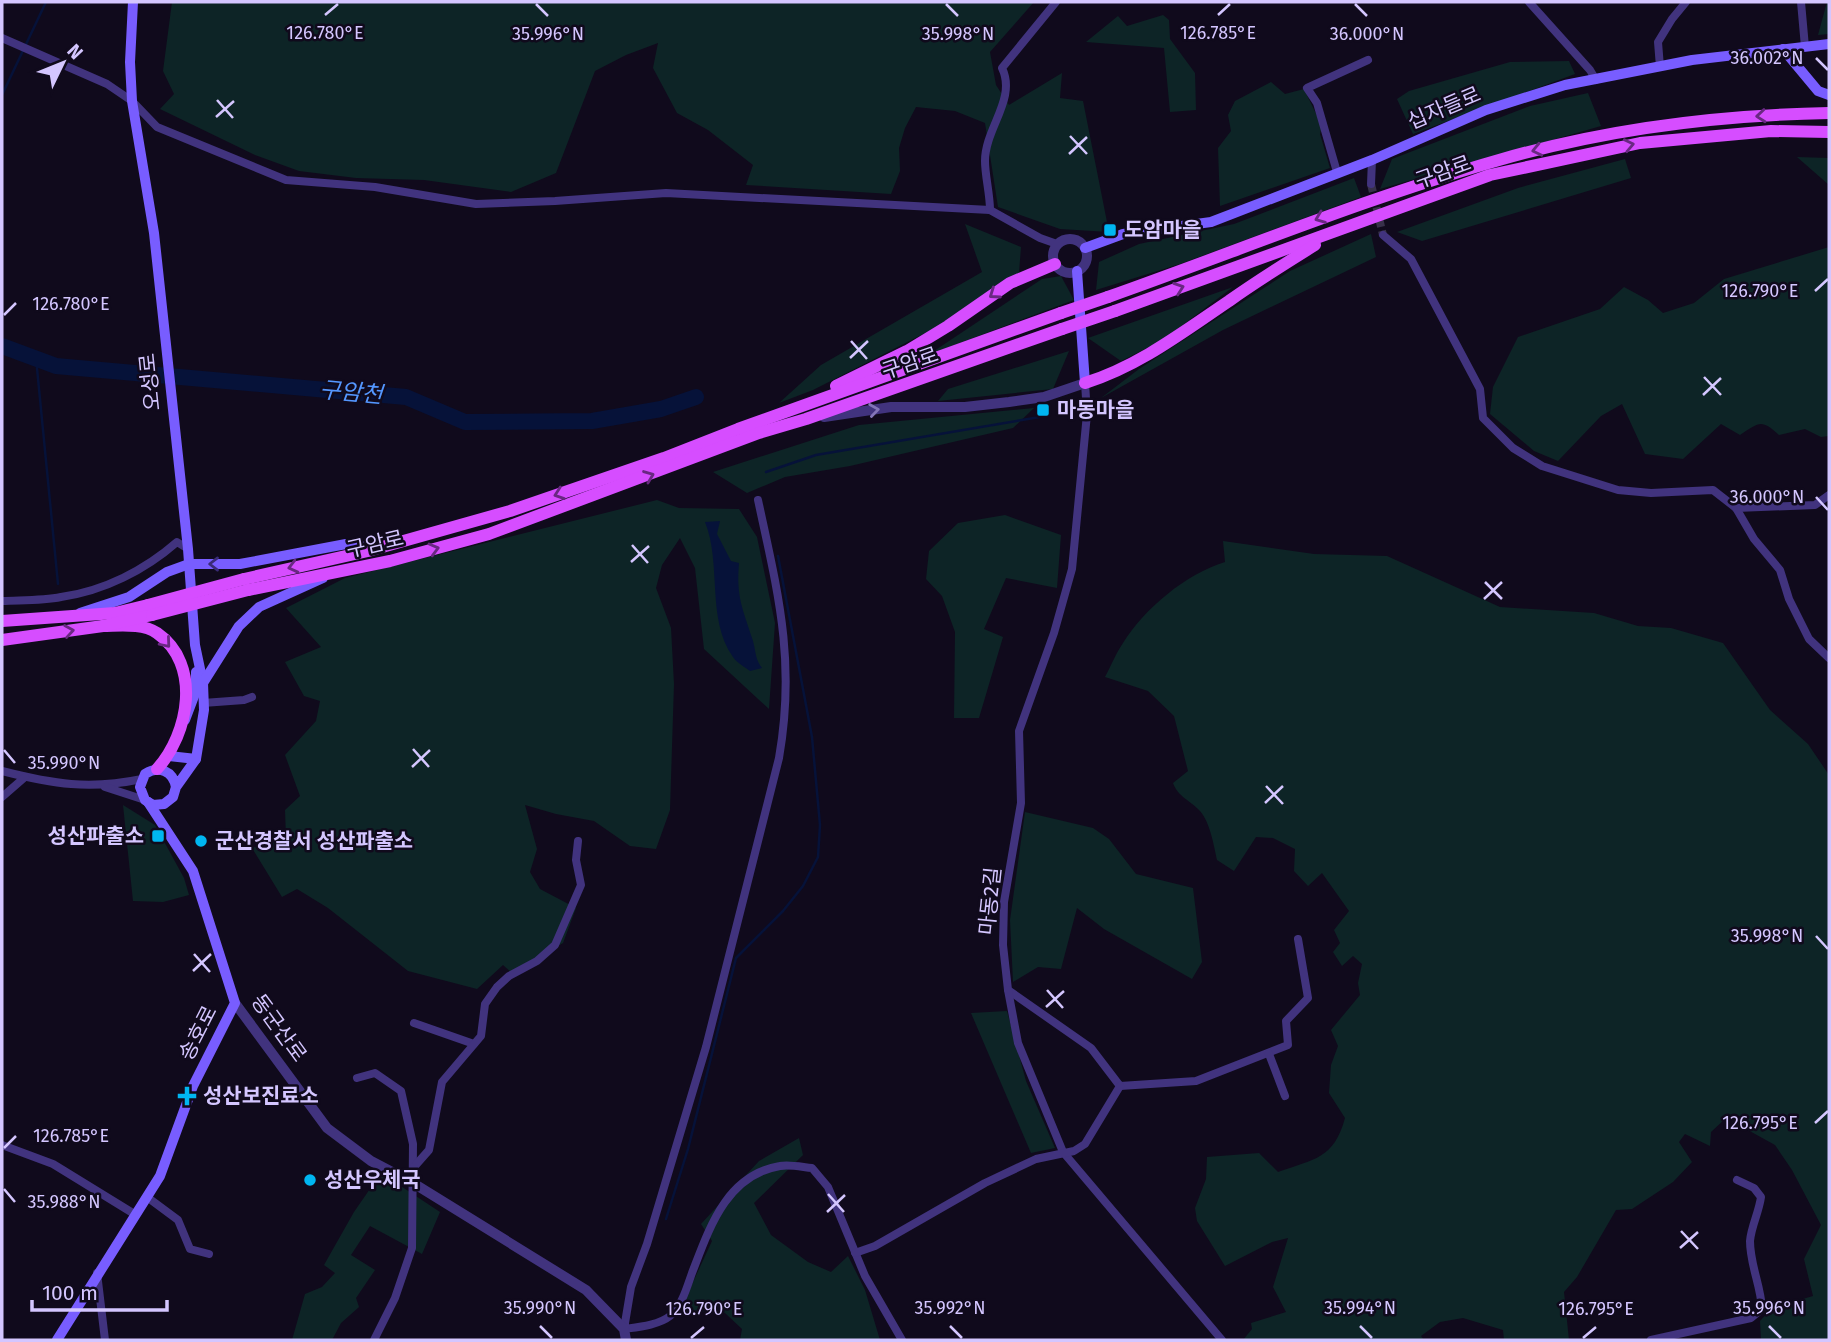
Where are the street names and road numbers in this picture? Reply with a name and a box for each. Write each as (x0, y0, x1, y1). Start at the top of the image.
street label: 십자들로 (1403, 81, 1485, 135)
street label: 구암로 (1411, 150, 1475, 194)
street label: 구암로 (878, 341, 942, 385)
street label: 오성로 (134, 352, 166, 412)
street label: 구암로 (344, 525, 406, 563)
street label: 마동2길 (973, 866, 1007, 936)
street label: 동군산로 (246, 989, 312, 1067)
street label: 송호로 (173, 1001, 223, 1065)

